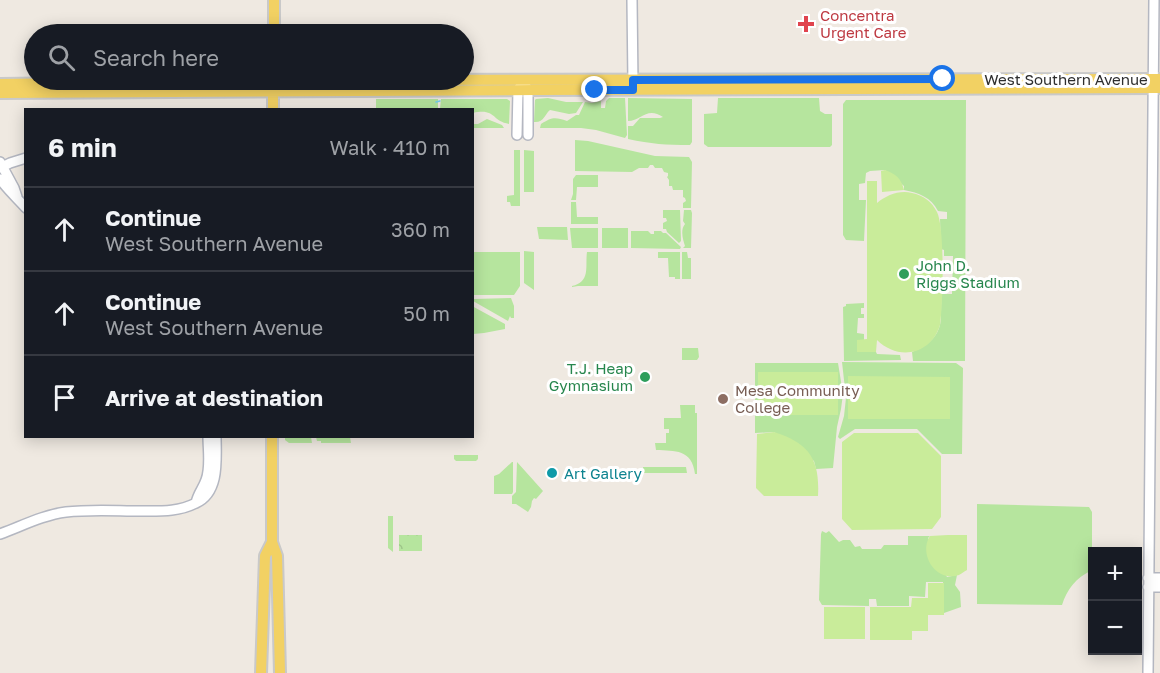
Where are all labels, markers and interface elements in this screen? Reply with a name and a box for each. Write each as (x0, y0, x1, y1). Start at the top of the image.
place label: Concentra Urgent Care (820, 6, 907, 41)
marker: Concentra Urgent Care (797, 15, 815, 33)
search box (24, 24, 474, 90)
icon: search (45, 41, 78, 74)
text: Search here (93, 44, 219, 71)
route start (929, 65, 955, 91)
street label: West Southern Avenue (984, 70, 1148, 88)
route end (581, 76, 607, 102)
text: 6 min (48, 132, 117, 163)
text: Walk · 410 m (330, 135, 450, 159)
text: Continue (105, 204, 201, 231)
icon: ahead (48, 213, 81, 246)
text: 360 m (391, 217, 450, 241)
text: West Southern Avenue (105, 231, 323, 255)
place label: John D. Riggs Stadium (916, 256, 1020, 291)
marker: John D. Riggs Stadium (897, 267, 911, 281)
text: Continue (105, 288, 201, 315)
icon: ahead (48, 297, 81, 330)
text: 50 m (403, 301, 450, 325)
text: West Southern Avenue (105, 315, 323, 339)
place label: T.J. Heap Gymnasium (549, 359, 633, 394)
marker: T.J. Heap Gymnasium (638, 370, 652, 384)
icon: arrive (48, 381, 81, 414)
place label: Mesa Community College (735, 381, 860, 416)
text: Arrive at destination (105, 384, 323, 411)
marker: Mesa Community College (716, 392, 730, 406)
place label: Art Gallery (564, 464, 642, 482)
marker: Art Gallery (545, 466, 559, 480)
map controls (1088, 547, 1142, 655)
button: + (1088, 547, 1142, 601)
button: − (1088, 601, 1142, 655)

